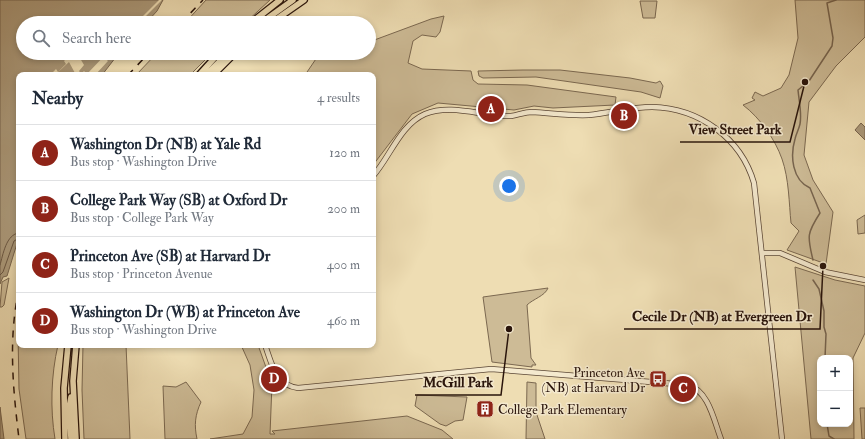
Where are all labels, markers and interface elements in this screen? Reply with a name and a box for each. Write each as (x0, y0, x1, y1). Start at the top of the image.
search box (16, 16, 376, 60)
icon: search (30, 27, 52, 49)
text: Search here (62, 29, 131, 48)
text: Nearby (32, 88, 83, 109)
text: 4 results (317, 90, 360, 106)
pin: A (478, 94, 504, 124)
pin: B (611, 101, 637, 131)
callout: View Street Park (680, 116, 790, 142)
text: View Street Park (687, 121, 782, 138)
text: Washington Dr (NB) at Yale Rd (70, 135, 261, 154)
text: A (41, 145, 49, 161)
text: 120 m (329, 145, 360, 161)
text: Bus stop · Washington Drive (70, 154, 217, 170)
your location (499, 176, 519, 196)
text: College Park Way (SB) at Oxford Dr (70, 191, 287, 210)
text: B (41, 201, 49, 217)
text: 200 m (327, 201, 360, 217)
text: Bus stop · College Park Way (70, 210, 214, 226)
text: Princeton Ave (SB) at Harvard Dr (70, 247, 270, 266)
text: C (40, 257, 50, 273)
text: 400 m (327, 257, 360, 273)
text: Bus stop · Princeton Avenue (70, 266, 213, 282)
text: Washington Dr (WB) at Princeton Ave (70, 303, 300, 322)
callout: Cecile Dr (NB) at Evergreen Dr (624, 303, 820, 329)
text: Cecile Dr (NB) at Evergreen Dr (632, 308, 813, 326)
text: D (40, 313, 50, 329)
text: 460 m (327, 313, 360, 329)
text: Bus stop · Washington Drive (70, 322, 217, 338)
map controls (817, 355, 853, 427)
button: + (817, 355, 853, 391)
pin: D (261, 364, 287, 394)
place label: Princeton Ave (NB) at Harvard Dr (542, 365, 646, 396)
callout: McGill Park (415, 369, 501, 395)
bus stop icon: Princeton Ave (NB) at Harvard Dr (648, 369, 668, 389)
text: McGill Park (422, 374, 493, 391)
pin: C (670, 374, 696, 404)
button: − (817, 391, 853, 427)
building icon: College Park Elementary (475, 399, 495, 419)
place label: College Park Elementary (498, 402, 627, 419)

